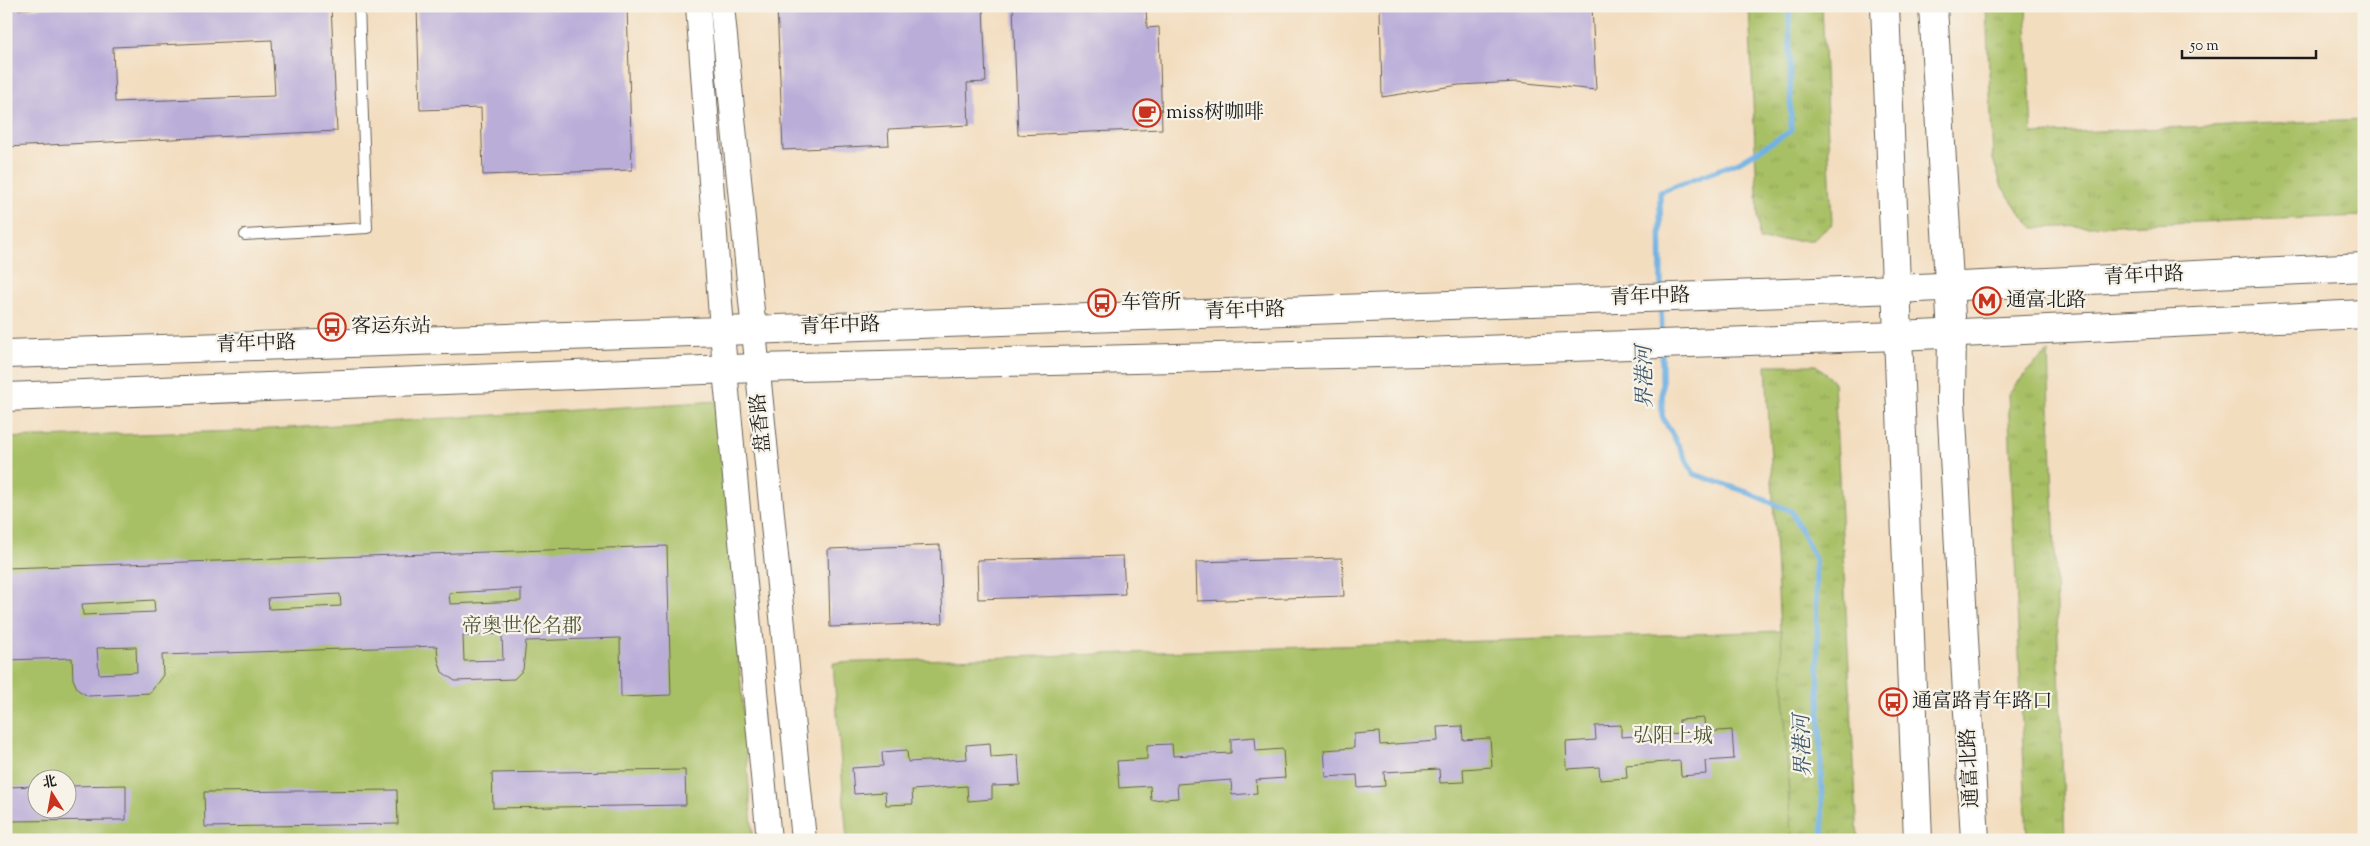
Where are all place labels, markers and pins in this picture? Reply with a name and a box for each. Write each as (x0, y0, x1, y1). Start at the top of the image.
cafe icon: miss树咖啡 (1132, 98, 1162, 128)
place label: miss树咖啡 (1166, 99, 1264, 128)
metro station icon: 通富北路 (1972, 286, 2002, 316)
place label: 通富北路 (2006, 287, 2086, 316)
bus stop icon: 车管所 (1087, 288, 1117, 318)
place label: 车管所 (1121, 289, 1181, 318)
bus stop icon: 客运东站 (317, 312, 347, 342)
place label: 客运东站 (351, 313, 431, 342)
bus stop icon: 通富路青年路口 (1878, 687, 1908, 717)
place label: 通富路青年路口 (1912, 688, 2052, 717)

